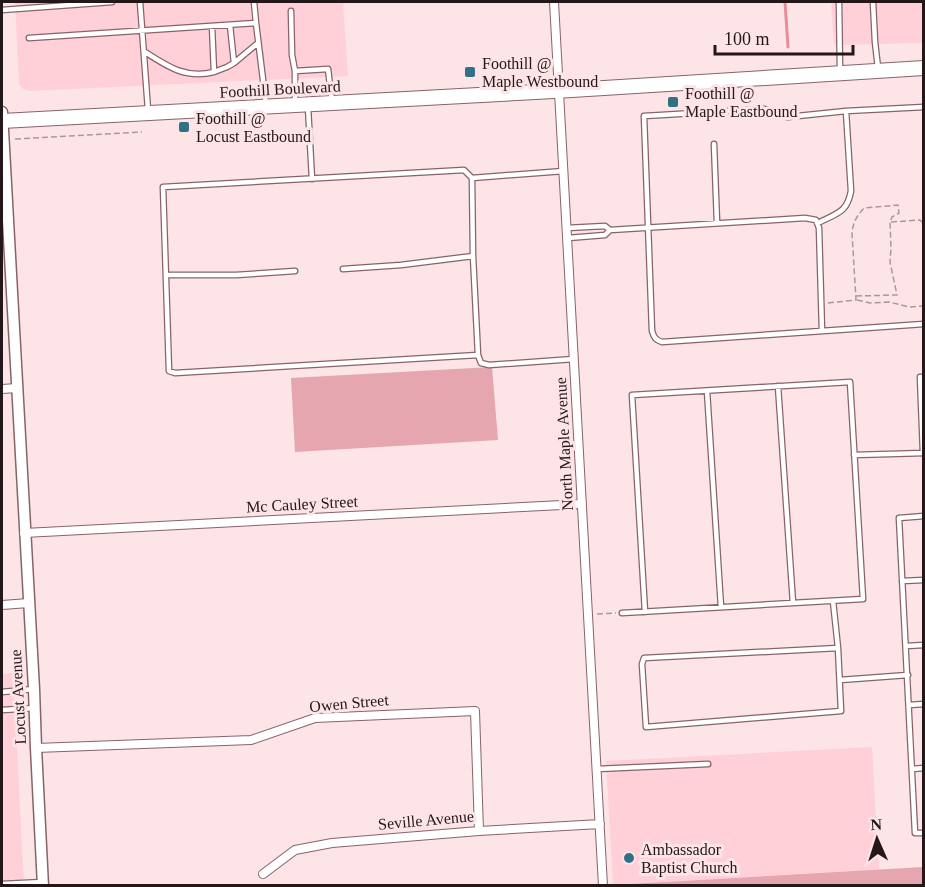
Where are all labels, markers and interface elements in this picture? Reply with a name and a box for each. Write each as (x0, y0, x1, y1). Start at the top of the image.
scale bar (715, 18, 853, 56)
text: 100 m (724, 29, 770, 49)
place label: Foothill @ Maple Westbound (482, 55, 598, 91)
marker: Foothill @ Maple Westbound (463, 65, 477, 79)
street label: Foothill Boulevard (219, 77, 341, 101)
place label: Foothill @ Maple Eastbound (685, 85, 797, 121)
marker: Foothill @ Maple Eastbound (666, 95, 680, 109)
place label: Foothill @ Locust Eastbound (196, 110, 311, 145)
marker: Foothill @ Locust Eastbound (177, 120, 191, 134)
street label: North Maple Avenue (552, 377, 577, 511)
street label: Mc Cauley Street (246, 493, 359, 516)
street label: Locust Avenue (7, 649, 29, 745)
street label: Owen Street (309, 691, 390, 715)
street label: Seville Avenue (377, 807, 475, 833)
north arrow (847, 809, 907, 869)
text: N (870, 816, 883, 833)
place label: Ambassador Baptist Church (641, 841, 737, 877)
marker: Ambassador Baptist Church (622, 851, 636, 865)

